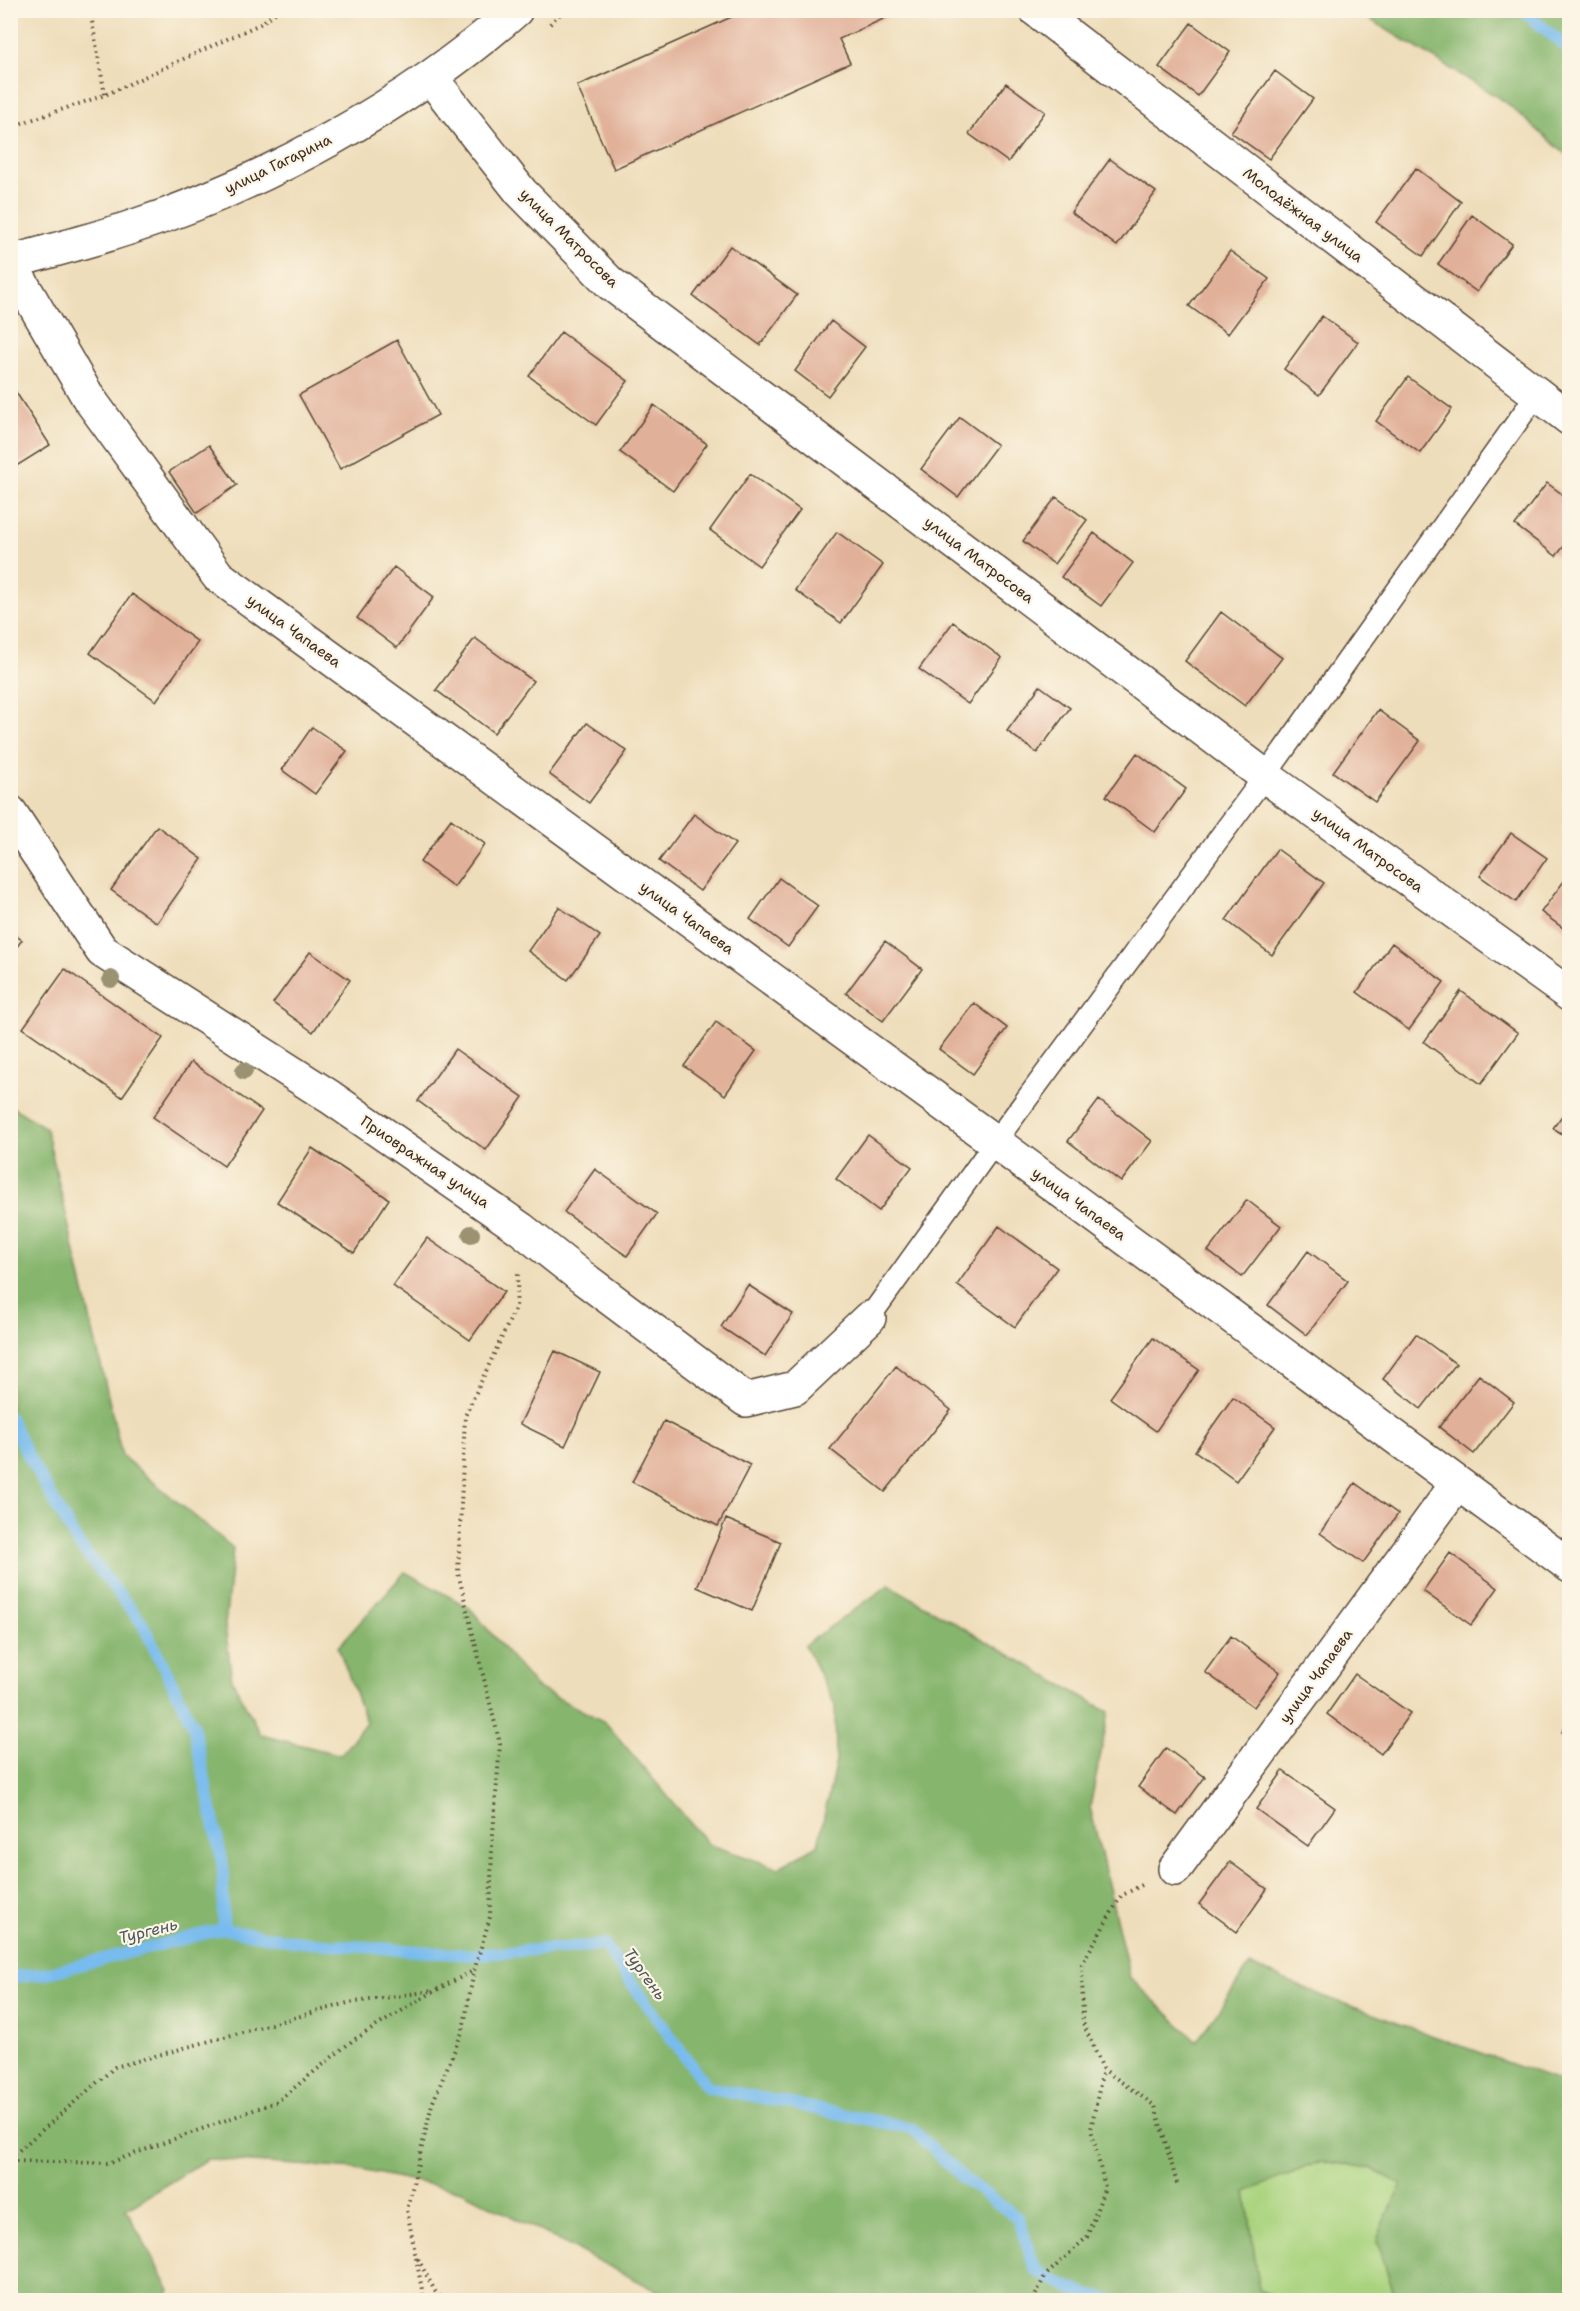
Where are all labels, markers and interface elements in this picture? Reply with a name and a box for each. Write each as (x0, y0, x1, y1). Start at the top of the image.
street label: улица Гагарина (221, 129, 335, 199)
street label: Молодёжная улица (1239, 163, 1368, 267)
street label: улица Матросова (515, 184, 623, 292)
street label: улица Матросова (920, 512, 1038, 608)
street label: улица Чапаева (243, 590, 346, 672)
street label: улица Матросова (1309, 803, 1428, 897)
street label: улица Чапаева (636, 877, 739, 959)
street label: Приовражная улица (357, 1111, 494, 1213)
street label: улица Чапаева (1028, 1163, 1131, 1245)
street label: улица Чапаева (1275, 1624, 1357, 1727)
water label: Тургень (116, 1914, 180, 1948)
water label: Тургень (619, 1944, 671, 2004)

